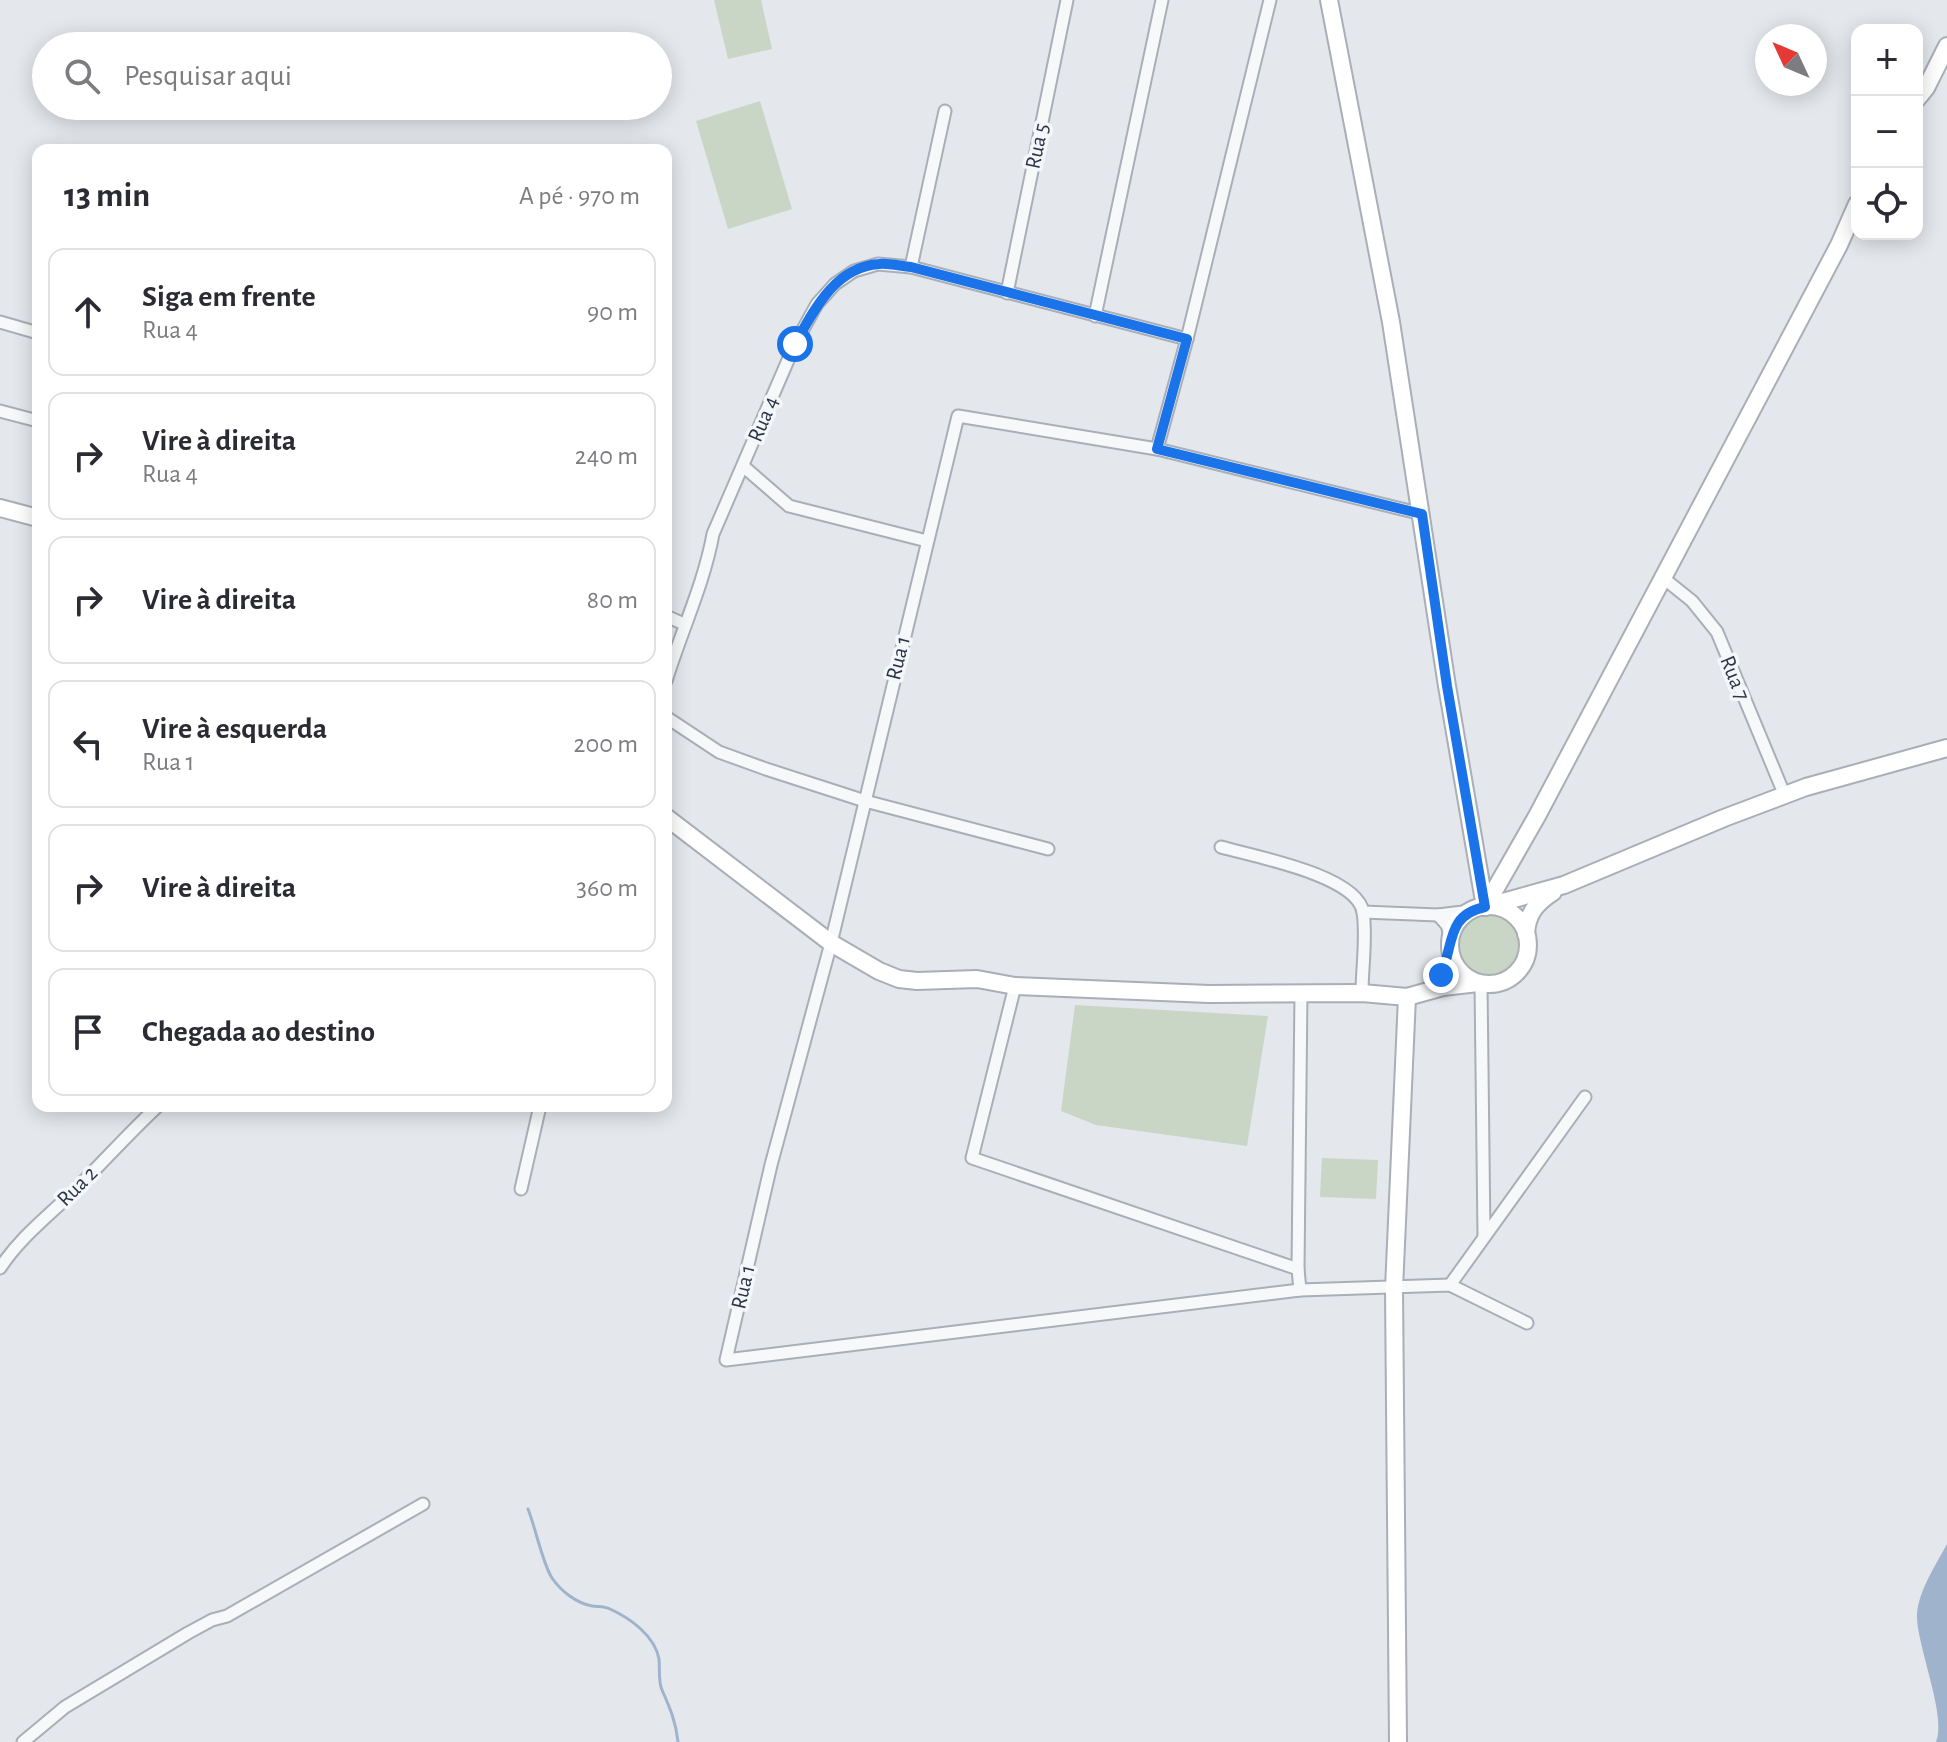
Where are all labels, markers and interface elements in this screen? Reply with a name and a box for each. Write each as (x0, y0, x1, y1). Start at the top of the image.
north arrow (1755, 24, 1827, 96)
map controls (1851, 24, 1923, 240)
button: + (1851, 24, 1923, 96)
search box (32, 32, 672, 120)
icon: search (60, 54, 104, 98)
text: Pesquisar aqui (124, 61, 292, 91)
button: − (1851, 96, 1923, 168)
street label: Rua 5 (1021, 121, 1053, 171)
button: locate (1851, 168, 1923, 240)
text: 13 min (64, 179, 150, 213)
text: A pé · 970 m (519, 183, 640, 209)
text: Siga em frente (142, 282, 316, 312)
icon: ahead (66, 290, 110, 334)
text: 90 m (587, 299, 638, 325)
text: Rua 4 (142, 317, 198, 343)
route start (777, 326, 813, 362)
street label: Rua 4 (744, 393, 782, 445)
text: Vire à direita (142, 426, 296, 456)
icon: right (66, 434, 110, 478)
text: 240 m (575, 443, 638, 469)
text: Rua 4 (142, 461, 198, 487)
icon: right (66, 578, 110, 622)
text: Vire à direita (142, 585, 296, 615)
text: 80 m (587, 587, 638, 613)
street label: Rua 1 (882, 634, 914, 682)
street label: Rua 7 (1716, 653, 1754, 703)
text: Vire à esquerda (142, 714, 327, 744)
icon: left (66, 722, 110, 766)
text: 200 m (574, 731, 638, 757)
text: Rua 1 (142, 749, 194, 775)
icon: right (66, 866, 110, 910)
text: Vire à direita (142, 873, 296, 903)
text: 360 m (576, 875, 638, 901)
route end (1423, 957, 1459, 993)
icon: arrive (66, 1010, 110, 1054)
text: Chegada ao destino (142, 1017, 375, 1047)
street label: Rua 2 (53, 1162, 101, 1210)
street label: Rua 1 (727, 1263, 759, 1311)

